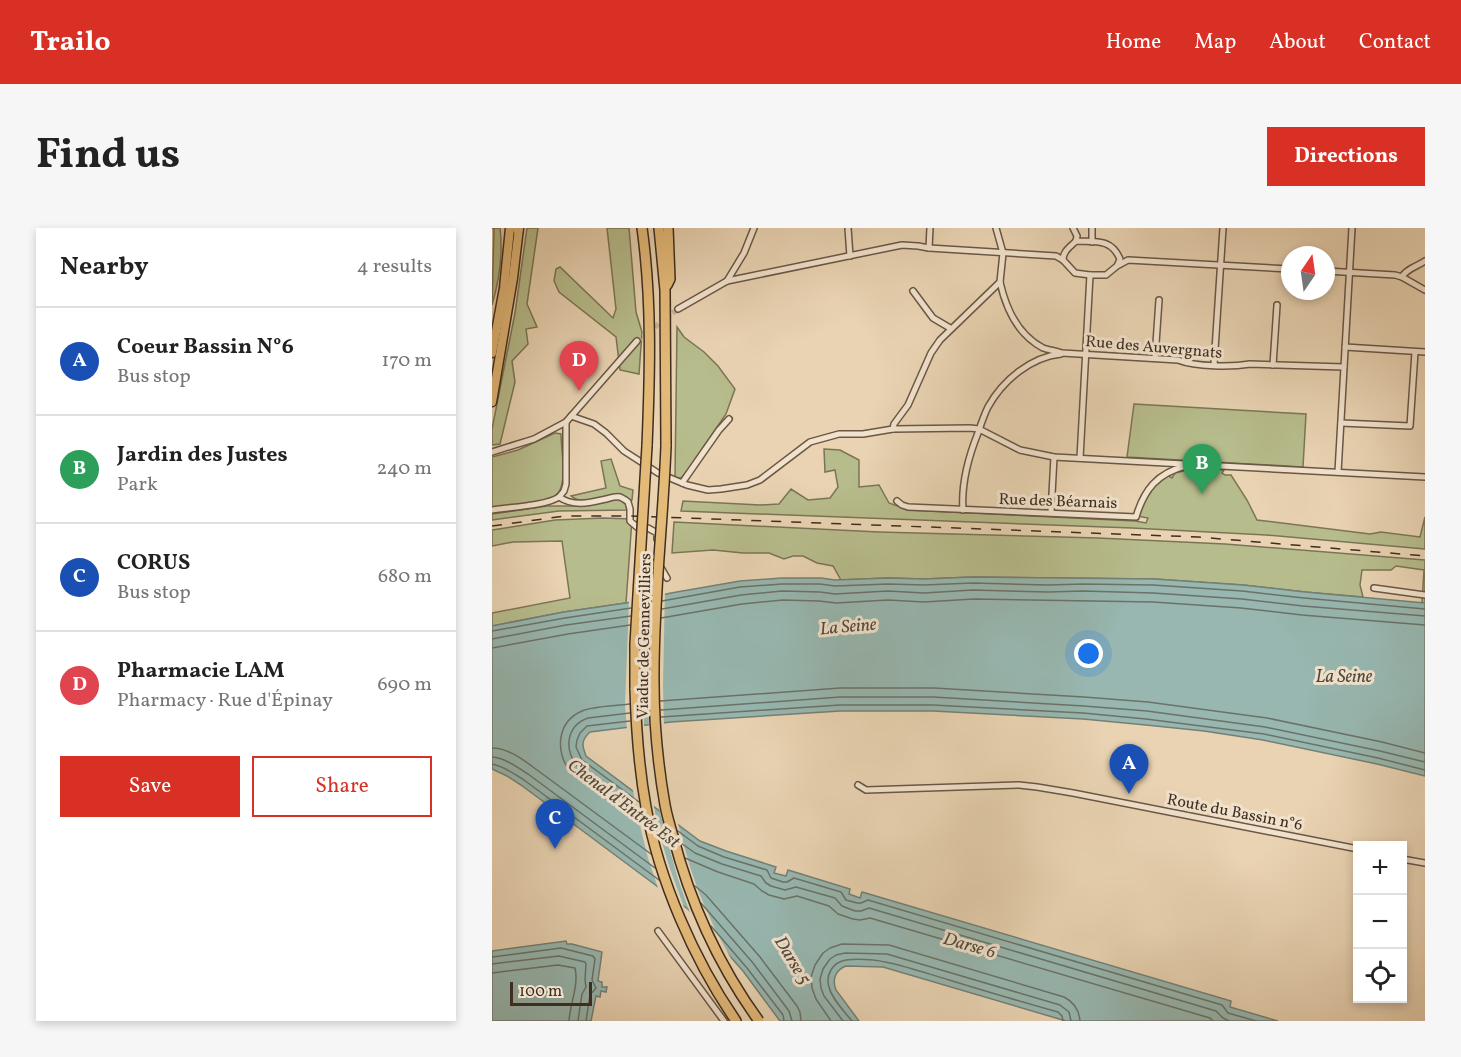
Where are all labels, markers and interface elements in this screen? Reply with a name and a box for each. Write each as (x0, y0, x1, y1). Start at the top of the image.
text: Trailo (30, 23, 111, 62)
text: Home (1106, 28, 1161, 57)
text: Map (1194, 28, 1236, 57)
text: About (1269, 28, 1326, 57)
text: Contact (1359, 28, 1431, 57)
text: Find us (36, 127, 180, 186)
button: Directions (1267, 127, 1425, 186)
north arrow (1281, 246, 1335, 300)
text: Nearby (60, 249, 149, 285)
text: 4 results (357, 253, 432, 281)
street label: Rue des Auvergnats (1084, 331, 1223, 365)
text: Coeur Bassin N°6 (117, 332, 294, 363)
pin: D (560, 342, 598, 391)
text: A (72, 347, 87, 375)
text: 170 m (382, 347, 432, 375)
text: Bus stop (117, 363, 191, 391)
text: Jardin des Justes (117, 440, 288, 471)
pin: B (1182, 444, 1222, 494)
text: B (73, 455, 86, 483)
text: 240 m (377, 455, 432, 483)
text: Park (117, 471, 158, 499)
street label: Rue des Béarnais (998, 489, 1118, 515)
text: CORUS (117, 548, 190, 579)
street label: Viaduc de Gennevilliers (633, 553, 657, 719)
text: C (73, 563, 86, 591)
text: 680 m (378, 563, 432, 591)
text: Bus stop (117, 579, 191, 607)
water label: La Seine (819, 613, 878, 642)
your location (1074, 639, 1103, 668)
text: Pharmacie LAM (117, 656, 285, 687)
water label: La Seine (1316, 665, 1373, 690)
text: D (72, 671, 87, 699)
text: 690 m (377, 671, 432, 699)
text: Pharmacy · Rue d'Épinay (117, 687, 333, 715)
pin: A (1110, 744, 1148, 794)
water label: Chenal d'Entrée Est (562, 754, 685, 856)
button: Save (60, 756, 240, 817)
button: Share (252, 756, 432, 817)
street label: Route du Bassin n°6 (1165, 789, 1304, 837)
pin: C (536, 800, 574, 849)
map controls (1353, 841, 1407, 1003)
button: + (1353, 841, 1407, 895)
button: − (1353, 895, 1407, 949)
water label: Darse 6 (940, 927, 999, 966)
water label: Darse 5 (767, 932, 816, 990)
button: locate (1353, 949, 1407, 1003)
scale bar (510, 979, 592, 1006)
text: 100 m (519, 981, 562, 1003)

